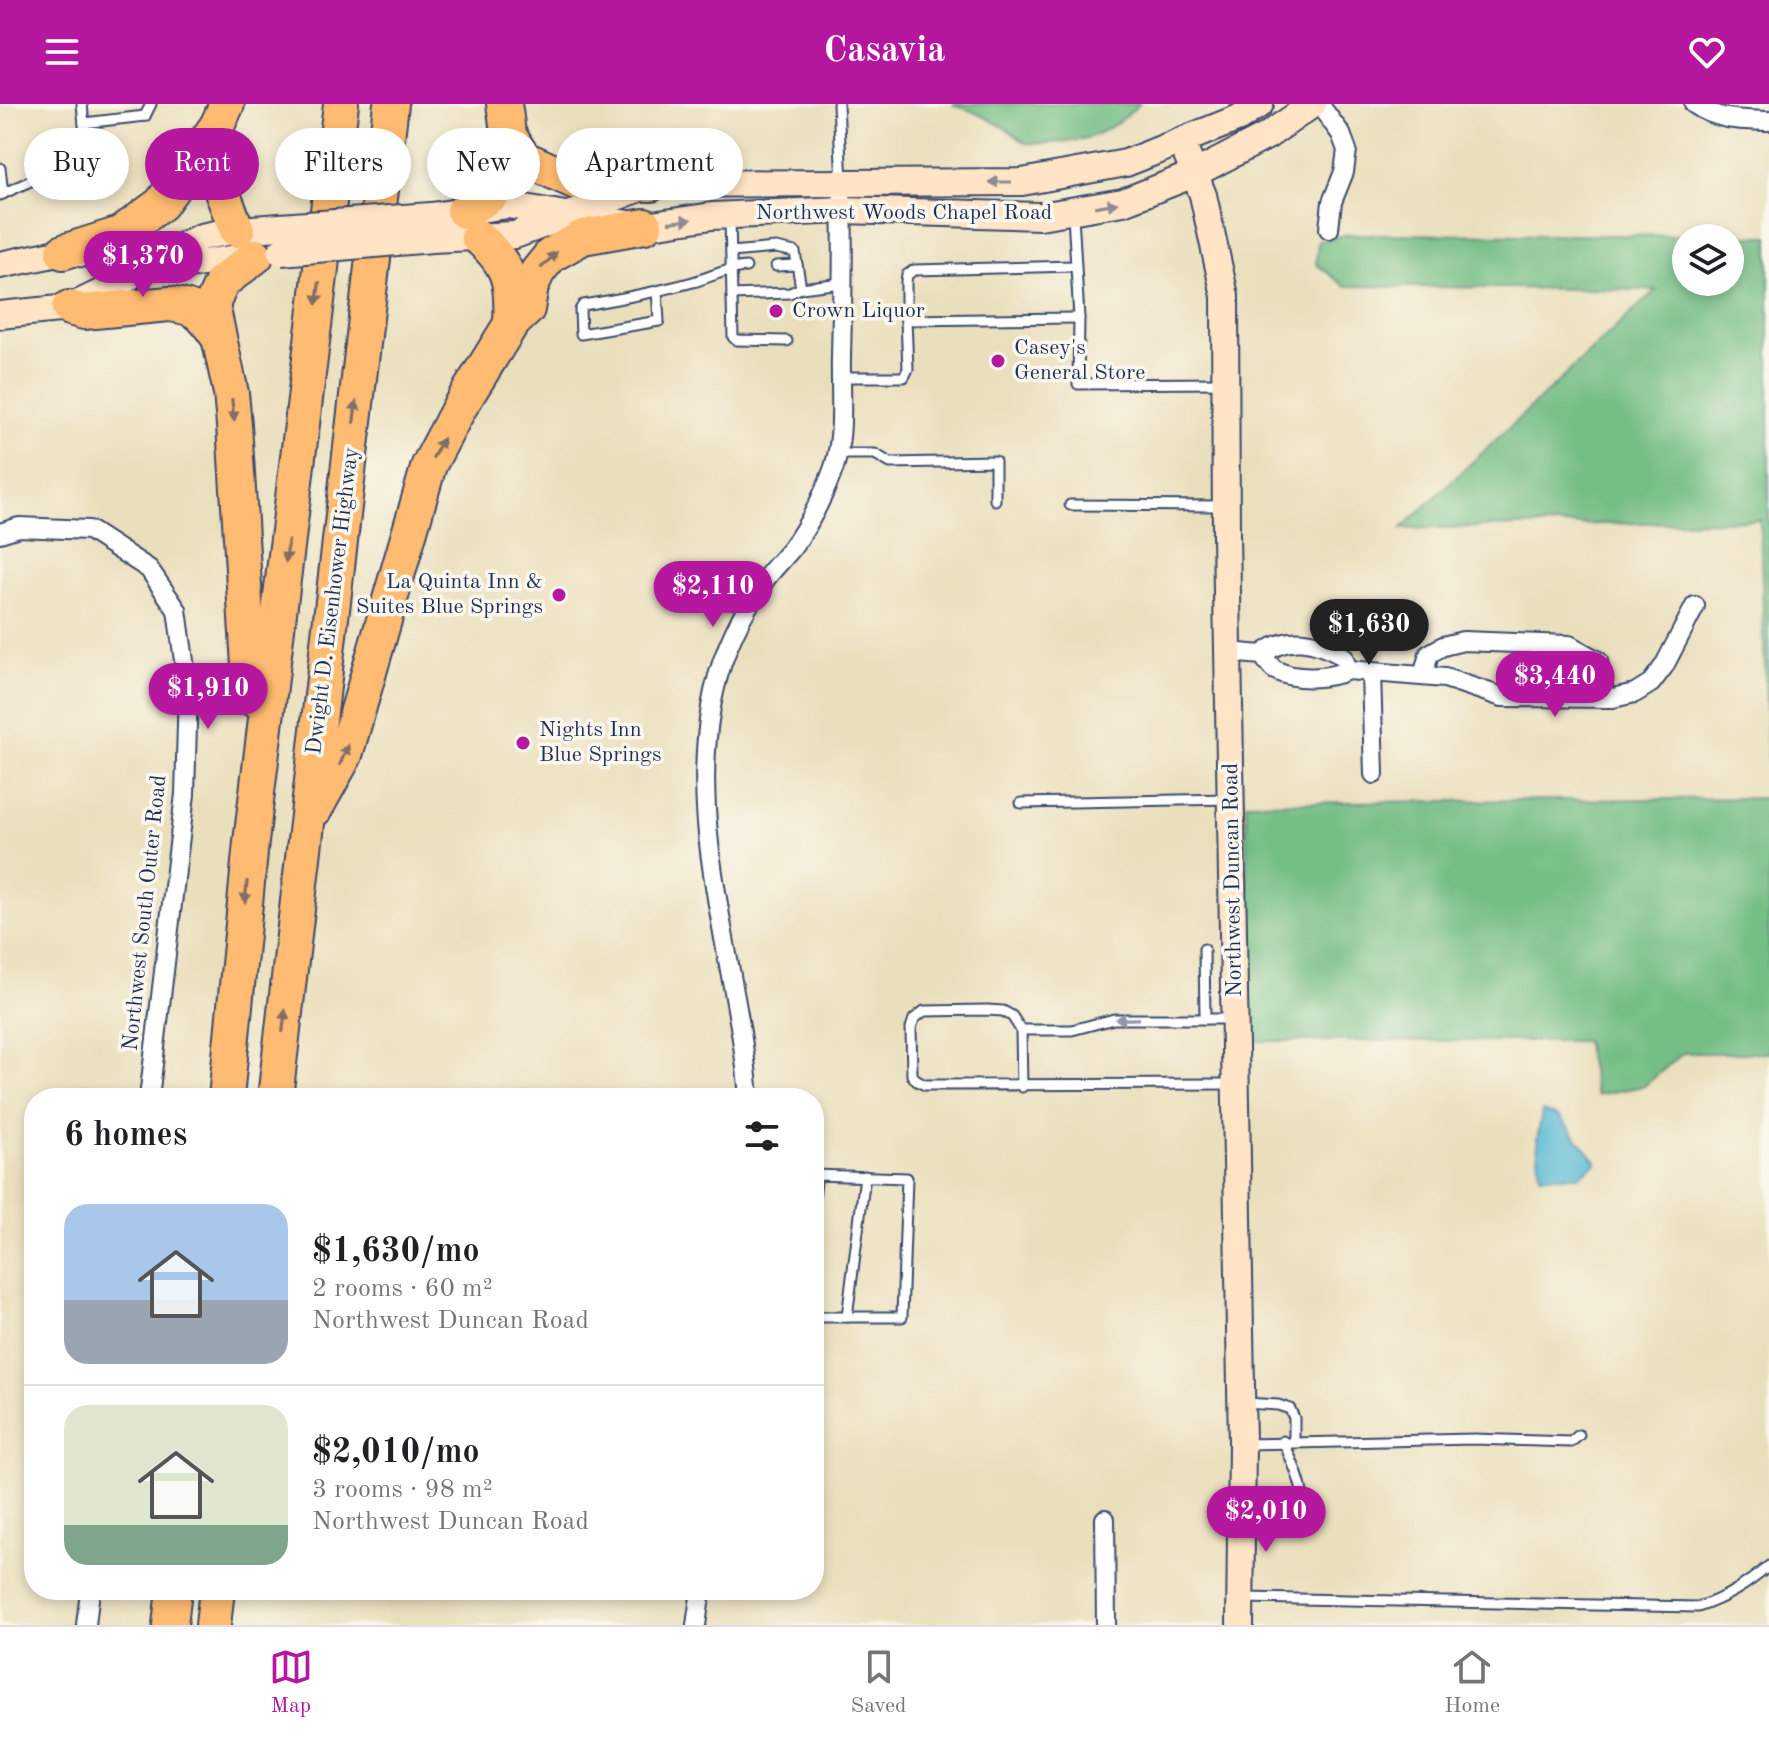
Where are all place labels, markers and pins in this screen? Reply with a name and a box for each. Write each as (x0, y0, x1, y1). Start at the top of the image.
pin: $1,370 (78, 231, 208, 299)
place label: Crown Liquor (792, 300, 925, 322)
marker: Crown Liquor (767, 302, 785, 320)
place label: Casey's General Store (1014, 337, 1145, 384)
marker: Casey's General Store (989, 352, 1007, 370)
pin: $2,110 (648, 561, 778, 629)
place label: La Quinta Inn & Suites Blue Springs (356, 571, 543, 618)
marker: La Quinta Inn & Suites Blue Springs (550, 586, 568, 604)
pin: $1,630 (1304, 599, 1434, 667)
pin: $3,440 (1490, 651, 1620, 719)
pin: $1,910 (143, 663, 273, 731)
place label: Nights Inn Blue Springs (539, 719, 661, 766)
marker: Nights Inn Blue Springs (514, 734, 532, 752)
pin: $2,010 (1201, 1486, 1331, 1554)

